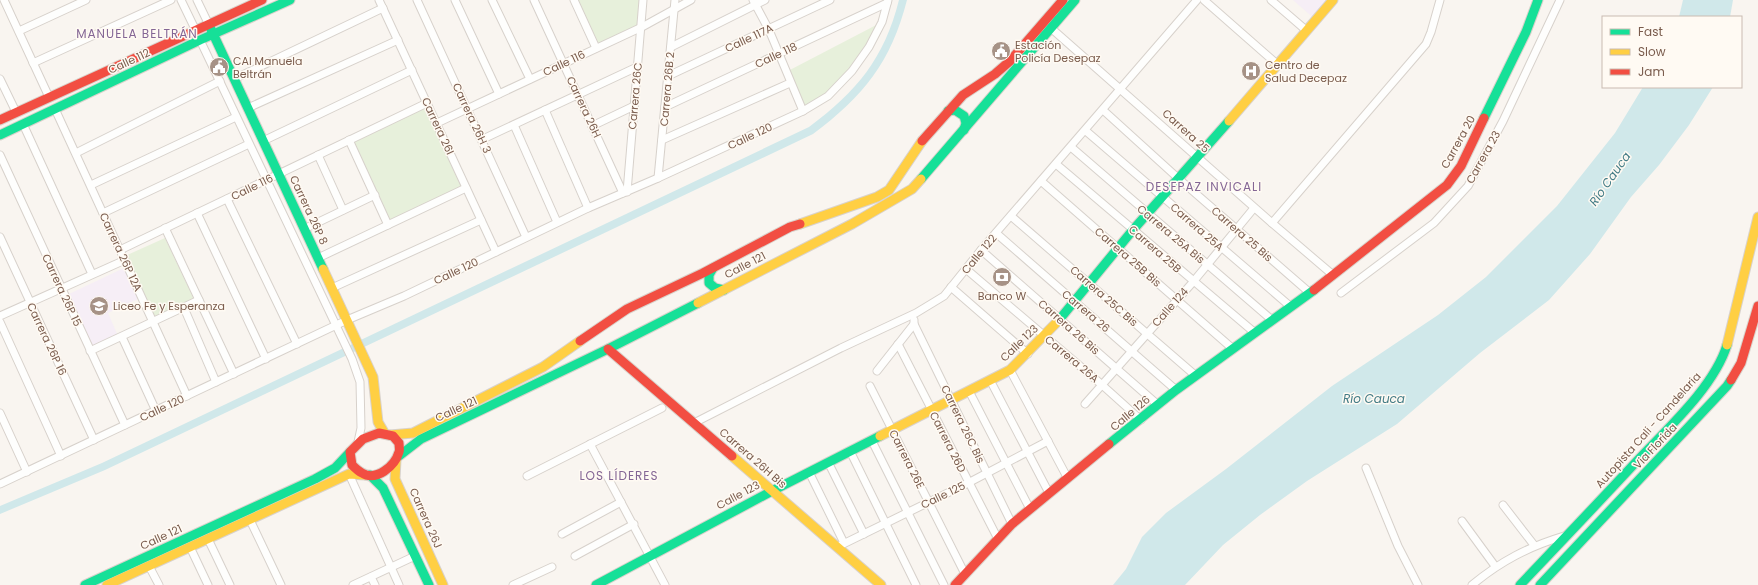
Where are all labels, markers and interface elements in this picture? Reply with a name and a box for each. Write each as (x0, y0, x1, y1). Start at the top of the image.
legend (1602, 16, 1742, 88)
street label: Calle 117A (722, 20, 776, 56)
text: Fast (1638, 23, 1663, 40)
district label: MANUELA BELTRÁN (76, 25, 198, 42)
place label: Estación Policía Desepaz (1015, 37, 1101, 66)
street label: Calle 118 (752, 38, 800, 72)
public building icon: Estación Policía Desepaz (990, 40, 1012, 62)
text: Slow (1638, 43, 1666, 60)
street label: Calle 112 (105, 44, 153, 78)
street label: Calle 116 (540, 46, 588, 80)
street label: Carrera 26B 2 (656, 51, 678, 127)
place label: CAI Manuela Beltrán (233, 53, 303, 82)
public building icon: CAI Manuela Beltrán (208, 56, 230, 78)
place label: Centro de Salud Decepaz (1265, 57, 1347, 86)
hospital icon: Centro de Salud Decepaz (1240, 60, 1262, 82)
street label: Carrera 26C (624, 62, 646, 130)
text: Jam (1638, 63, 1665, 80)
street label: Carrera 26H (563, 74, 605, 140)
street label: Carrera 26H 3 (449, 80, 495, 156)
street label: Carrera 26I (418, 95, 458, 157)
street label: Carrera 25 (1159, 105, 1213, 157)
street label: Carrera 20 (1437, 112, 1479, 172)
street label: Calle 120 (725, 119, 775, 153)
street label: Carrera 23 (1462, 128, 1504, 186)
water label: Río Cauca (1585, 148, 1634, 209)
street label: Calle 116 (228, 170, 276, 204)
street label: Carrera 26P 8 (286, 173, 332, 247)
district label: DESEPAZ INVICALI (1146, 178, 1262, 195)
street label: Carrera 25A (1167, 199, 1228, 255)
street label: Carrera 25A Bis (1134, 201, 1209, 267)
street label: Carrera 25 Bis (1208, 203, 1276, 265)
street label: Carrera 26P 12A (96, 210, 147, 295)
street label: Carrera 25B (1125, 222, 1185, 277)
street label: Carrera 25B Bis (1091, 224, 1165, 291)
street label: Calle 122 (958, 231, 1000, 277)
street label: Calle 121 (722, 248, 768, 282)
street label: Carrera 26P 15 (38, 251, 86, 329)
street label: Calle 120 (431, 254, 481, 288)
street label: Carrera 25C Bis (1067, 262, 1142, 330)
bank icon: Banco W (991, 266, 1013, 288)
street label: Calle 124 (1148, 284, 1192, 330)
street label: Carrera 26 (1058, 286, 1114, 336)
place label: Banco W (978, 288, 1027, 304)
school or university icon: Liceo Fe y Esperanza (88, 295, 110, 317)
street label: Carrera 26 Bis (1035, 296, 1103, 358)
place label: Liceo Fe y Esperanza (113, 298, 225, 314)
street label: Carrera 26P 16 (23, 300, 71, 378)
street label: Calle 123 (996, 321, 1042, 365)
street label: Carrera 26A (1042, 332, 1103, 387)
street label: Autopista Cali - Candelaria (1592, 369, 1704, 491)
street label: Carrera 26C Bis (937, 382, 989, 466)
water label: Río Cauca (1343, 390, 1405, 407)
street label: Calle 120 (137, 391, 187, 425)
street label: Calle 126 (1106, 391, 1154, 435)
street label: Calle 121 (432, 392, 480, 426)
street label: Carrera 26D (926, 409, 970, 475)
street label: Via Florida (1630, 420, 1680, 472)
street label: Carrera 26H Bis (716, 424, 790, 492)
street label: Carrera 26E (885, 427, 929, 491)
district label: LOS LÍDERES (579, 467, 659, 484)
street label: Calle 123 (713, 477, 763, 513)
street label: Calle 125 (918, 477, 968, 513)
street label: Carrera 26J (406, 485, 446, 551)
street label: Calle 121 (137, 520, 185, 554)

